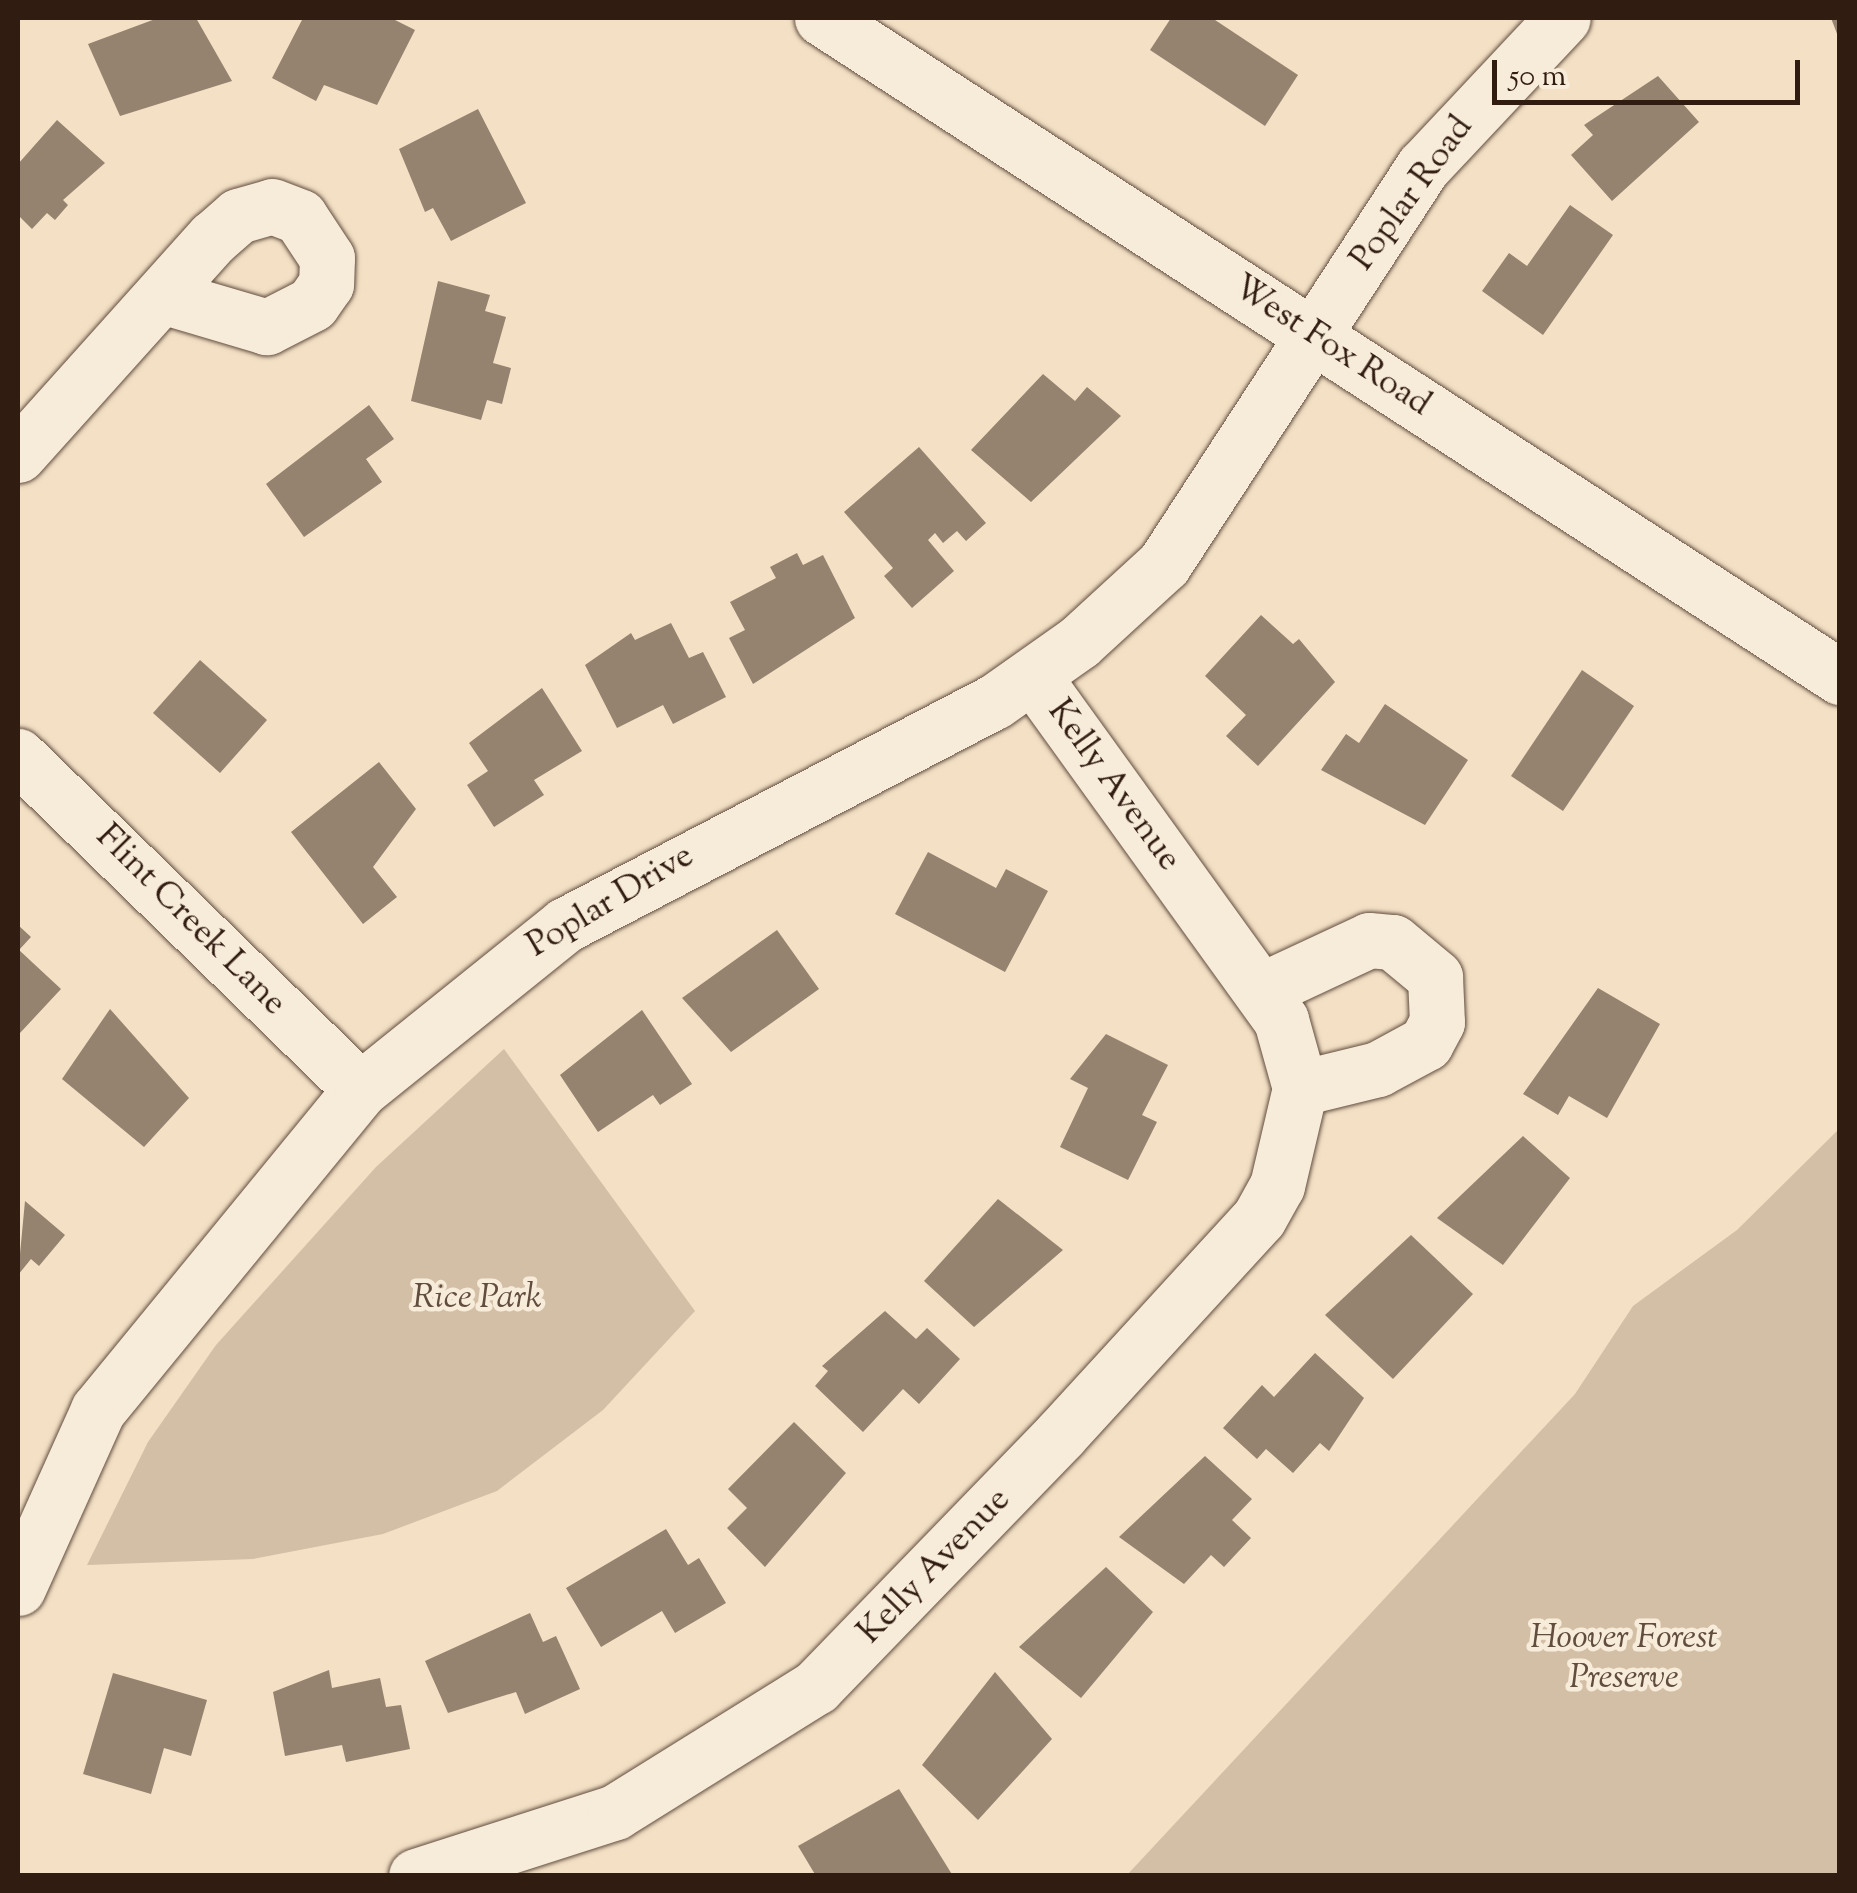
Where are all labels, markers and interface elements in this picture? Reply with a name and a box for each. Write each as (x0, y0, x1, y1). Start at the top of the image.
scale bar (1497, 40, 1804, 102)
text: 50 m (1509, 56, 1566, 99)
street label: Poplar Road (1343, 108, 1483, 280)
street label: West Fox Road (1224, 267, 1438, 427)
street label: Kelly Avenue (1037, 692, 1189, 880)
street label: Flint Creek Lane (86, 817, 294, 1025)
street label: Poplar Drive (520, 836, 702, 968)
park label: Rice Park (413, 1278, 541, 1320)
street label: Kelly Avenue (850, 1480, 1020, 1654)
park label: Hoover Forest Preserve (1530, 1618, 1718, 1700)

